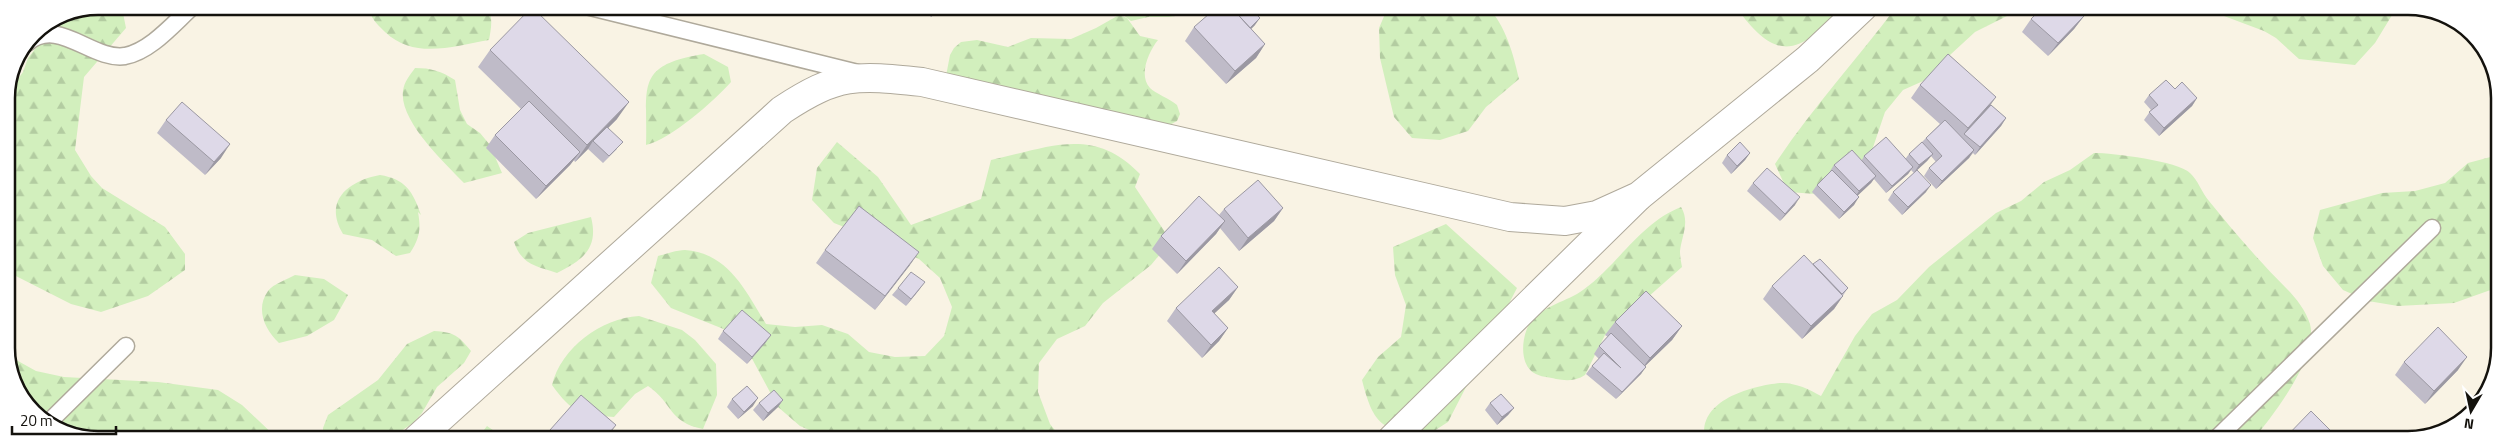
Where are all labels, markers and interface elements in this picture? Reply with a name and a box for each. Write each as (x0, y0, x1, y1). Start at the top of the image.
north arrow (2446, 386, 2496, 436)
scale bar (12, 404, 116, 436)
text: 20 m (20, 409, 53, 432)
text: N (2462, 413, 2475, 435)

